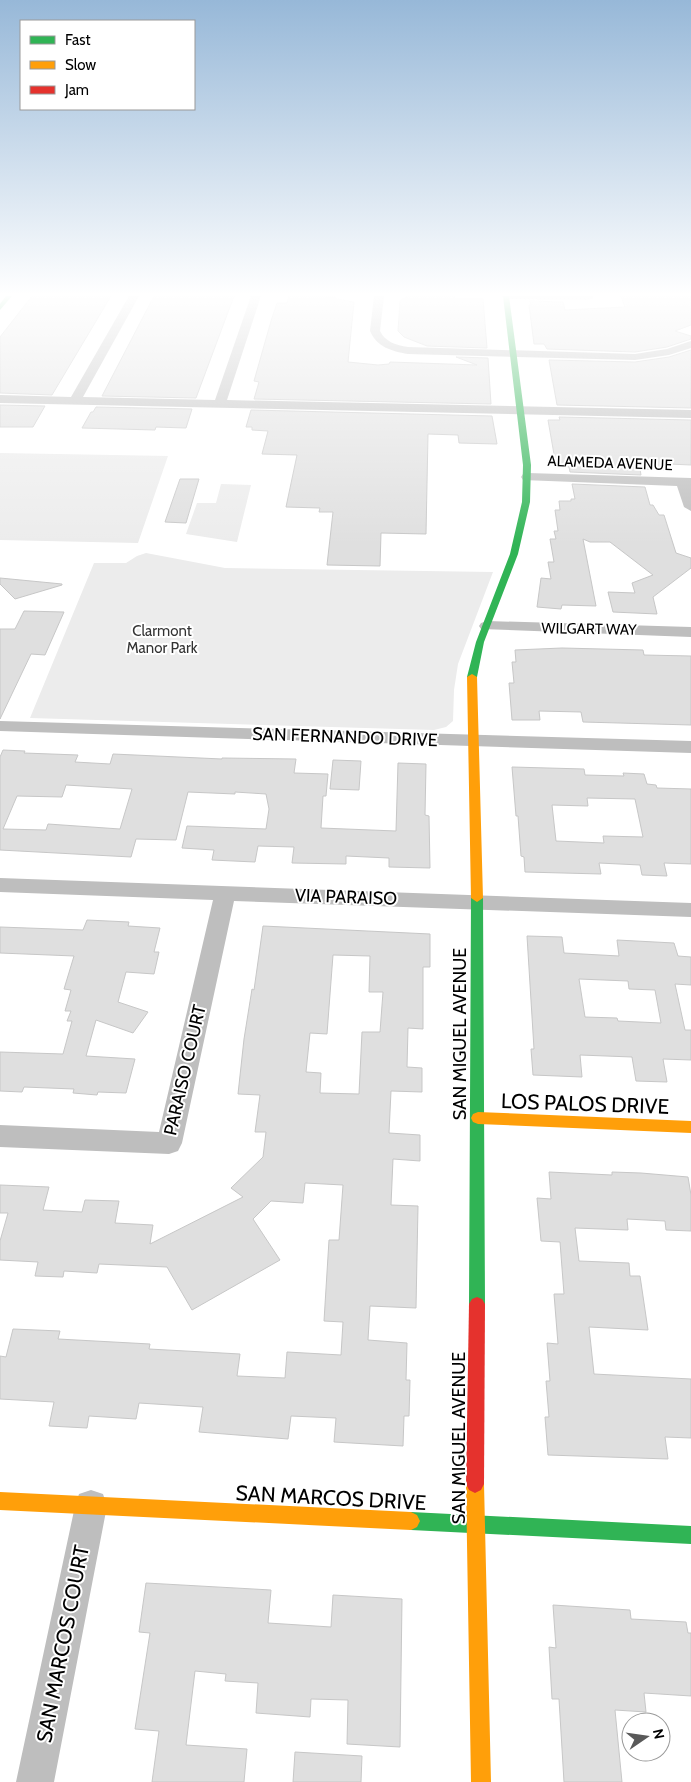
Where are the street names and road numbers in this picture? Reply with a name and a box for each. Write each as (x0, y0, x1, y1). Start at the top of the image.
street label: ALAMEDA AVENUE (547, 452, 673, 474)
street label: WILGART WAY (541, 619, 637, 639)
street label: SAN FERNANDO DRIVE (252, 723, 438, 751)
street label: VIA PARAISO (295, 884, 398, 910)
street label: SAN MIGUEL AVENUE (449, 948, 471, 1120)
street label: PARAISO COURT (159, 1002, 211, 1138)
street label: LOS PALOS DRIVE (501, 1088, 670, 1119)
street label: SAN MIGUEL AVENUE (448, 1352, 470, 1524)
street label: SAN MARCOS DRIVE (235, 1480, 427, 1515)
street label: SAN MARCOS COURT (31, 1543, 94, 1745)

